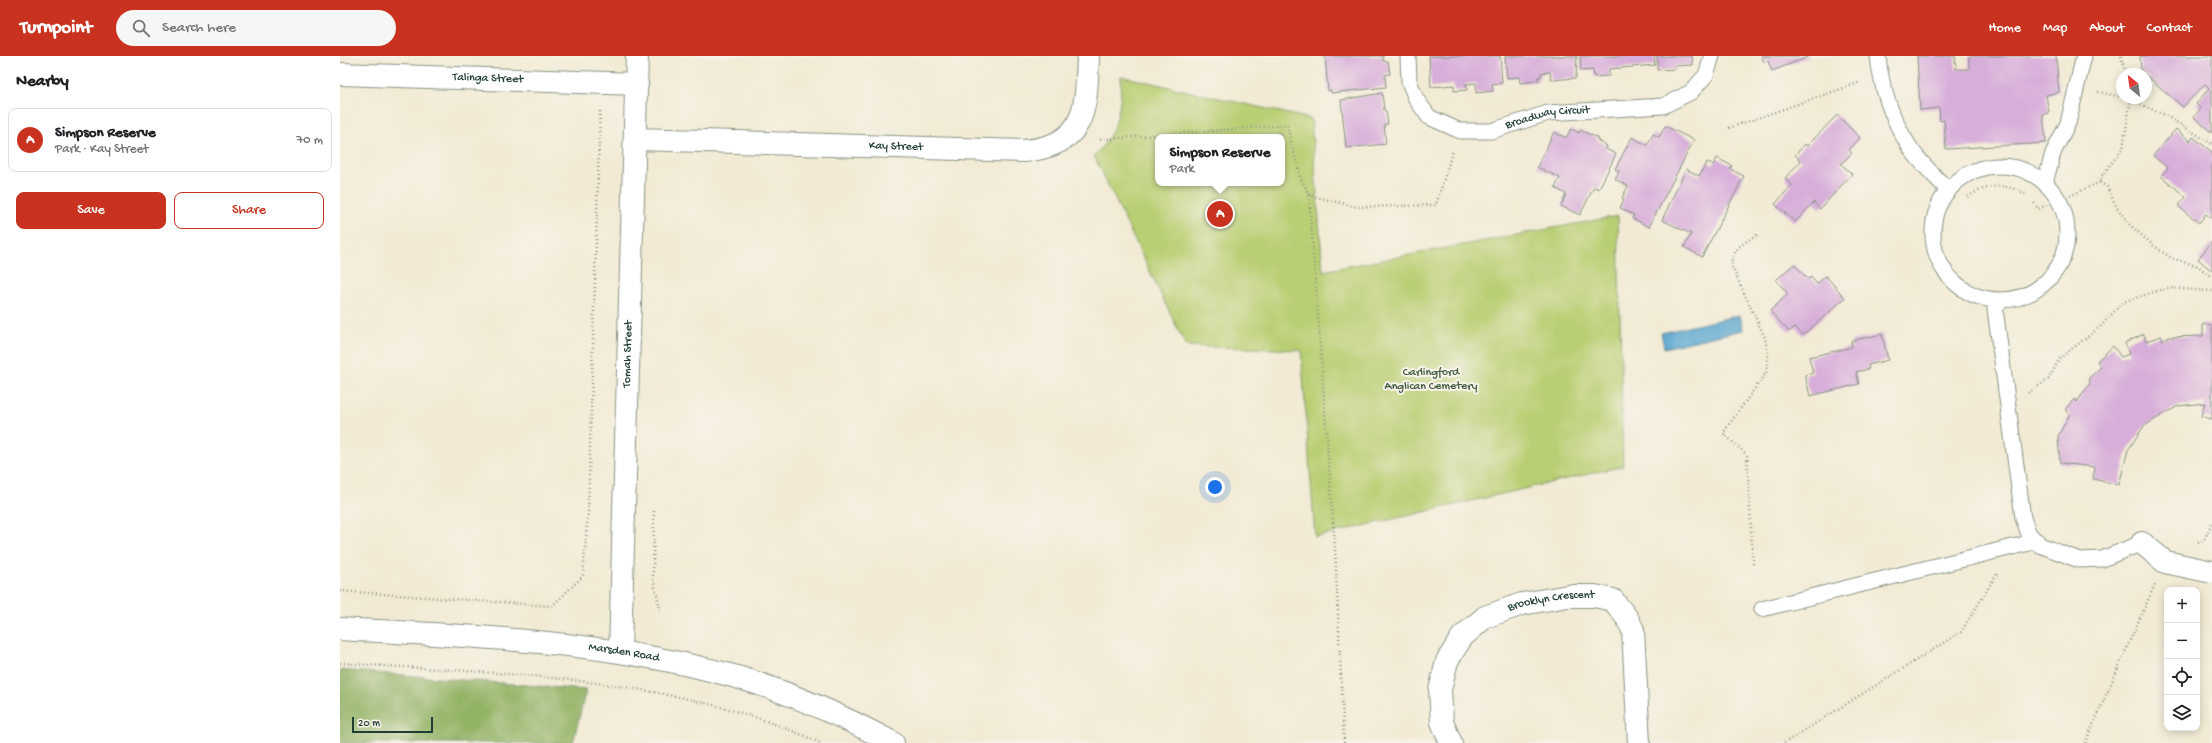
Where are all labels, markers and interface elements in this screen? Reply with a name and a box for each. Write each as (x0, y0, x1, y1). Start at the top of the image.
search box (116, 10, 396, 46)
text: Turnpoint (20, 17, 92, 40)
icon: search (130, 17, 152, 39)
text: Search here (162, 19, 236, 37)
text: Home (1989, 20, 2021, 37)
text: Map (2043, 20, 2067, 37)
text: About (2089, 20, 2125, 37)
text: Contact (2147, 20, 2192, 37)
north arrow (2116, 68, 2152, 104)
street label: Talinga Street (451, 71, 525, 87)
text: Nearby (16, 72, 69, 92)
street label: Broadway Circuit (1503, 103, 1591, 133)
text: Simpson Reserve (55, 124, 156, 142)
text: A (26, 133, 34, 148)
text: 70 m (297, 133, 323, 148)
popup (1155, 134, 1285, 186)
street label: Kay Street (869, 139, 924, 155)
text: Park · Kay Street (55, 142, 149, 157)
text: Simpson Reserve (1170, 144, 1270, 162)
text: Park (1170, 162, 1194, 177)
button: Save (16, 192, 166, 229)
button: Share (174, 192, 324, 229)
pin: A (1207, 199, 1233, 229)
street label: Tomah Street (620, 319, 636, 389)
park label: Carlingford Anglican Cemetery (1385, 366, 1477, 394)
your location (1205, 477, 1225, 497)
map controls (2164, 587, 2200, 731)
button: + (2164, 587, 2200, 623)
street label: Brooklyn Crescent (1505, 589, 1595, 616)
button: − (2164, 623, 2200, 659)
street label: Marsden Road (587, 641, 661, 666)
button: locate (2164, 659, 2200, 695)
button: layers (2164, 695, 2200, 731)
scale bar (352, 715, 433, 734)
text: 20 m (358, 718, 380, 730)

